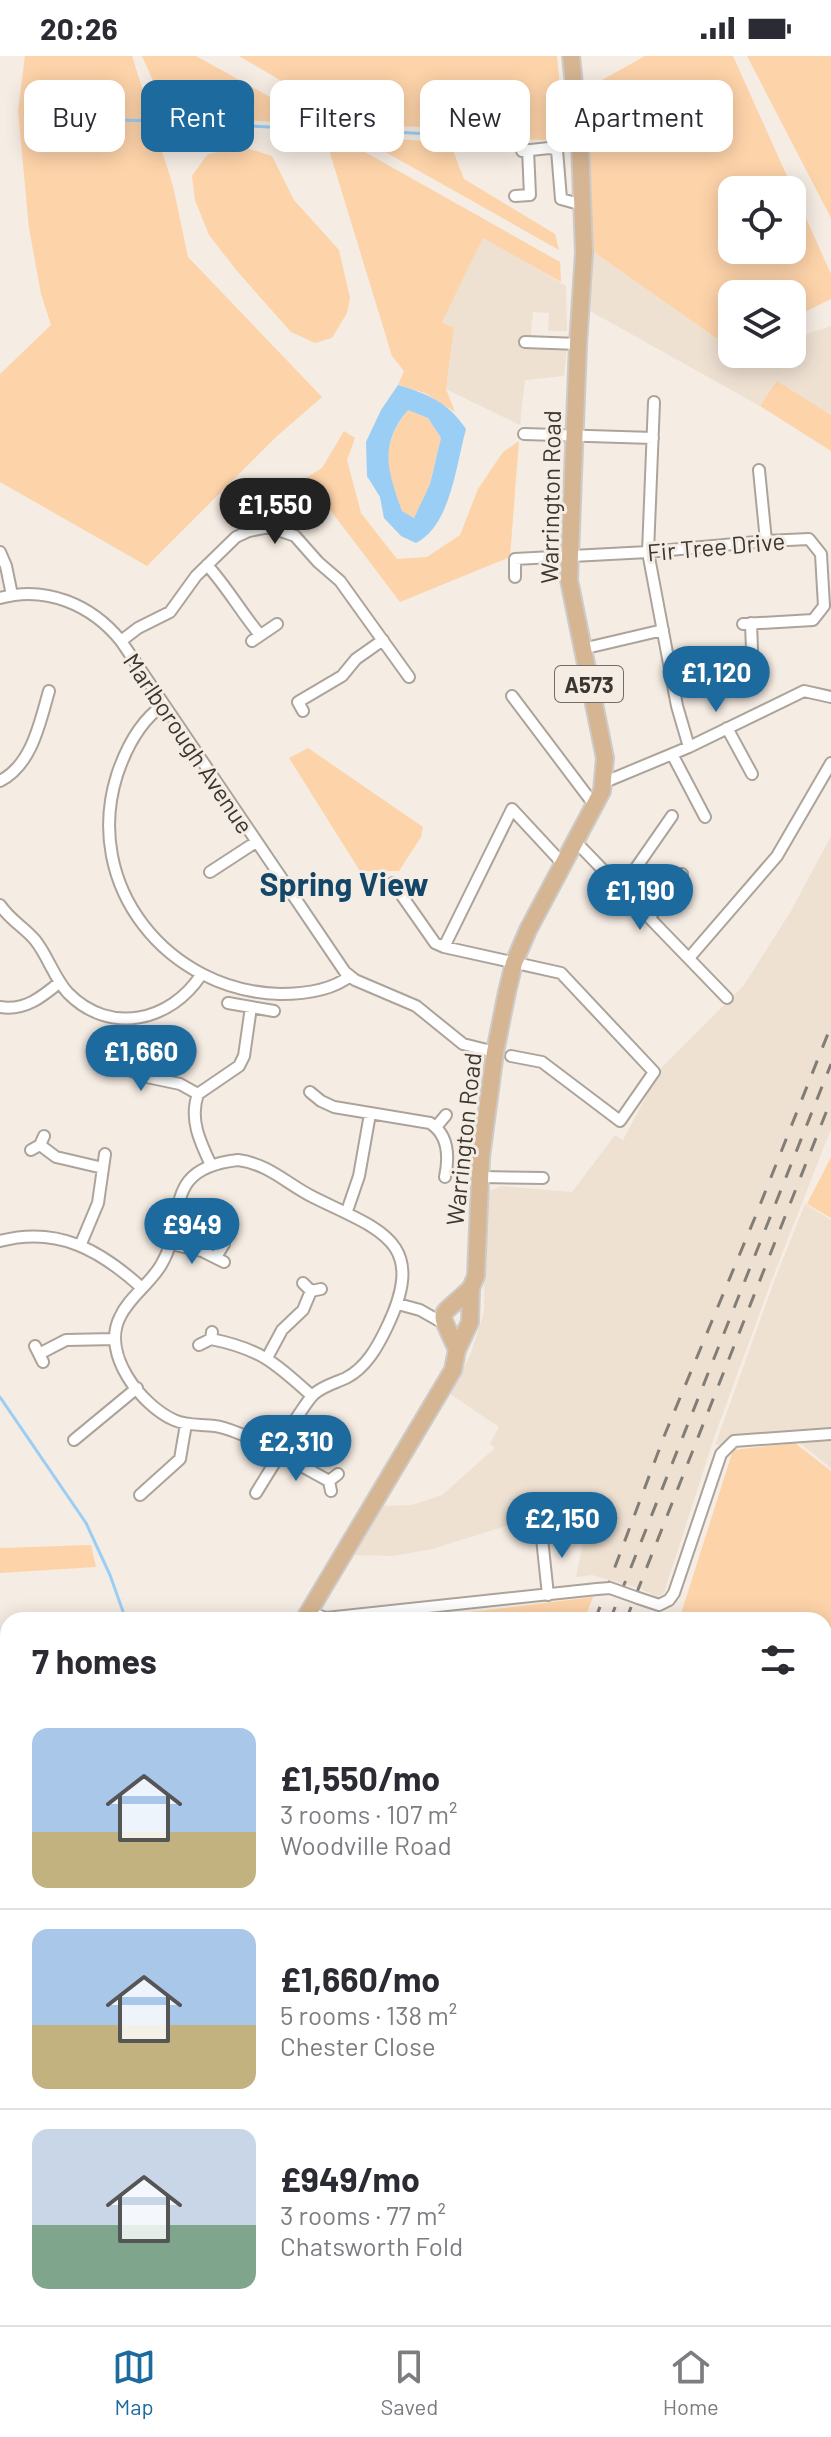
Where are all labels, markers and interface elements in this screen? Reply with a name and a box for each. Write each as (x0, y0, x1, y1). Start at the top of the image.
text: 20:26 (40, 10, 118, 46)
chip: Buy (24, 80, 125, 152)
chip: Rent (141, 80, 254, 152)
chip: Filters (270, 80, 404, 152)
chip: New (420, 80, 530, 152)
chip: Apartment (546, 80, 733, 152)
map controls (718, 176, 806, 368)
button: locate (718, 176, 806, 264)
button: layers (718, 280, 806, 368)
street label: Warrington Road (534, 410, 566, 584)
pin: £1,550 (210, 478, 340, 546)
text: £1,550 (238, 488, 312, 519)
street label: Fir Tree Drive (646, 526, 786, 566)
pin: £1,120 (651, 646, 781, 714)
street label: Marlborough Avenue (118, 647, 260, 839)
text: £1,120 (681, 656, 751, 687)
road number: A573 (555, 666, 623, 702)
district label: Spring View (259, 864, 429, 902)
pin: £1,190 (575, 864, 705, 932)
text: £1,190 (605, 874, 675, 905)
pin: £1,660 (76, 1025, 206, 1093)
text: £1,660 (104, 1035, 178, 1066)
street label: Warrington Road (439, 1051, 487, 1227)
pin: £949 (145, 1198, 239, 1266)
text: £949 (162, 1208, 222, 1239)
pin: £2,310 (231, 1415, 361, 1483)
text: £2,310 (258, 1425, 334, 1456)
pin: £2,150 (497, 1492, 627, 1560)
text: £2,150 (524, 1502, 600, 1533)
icon: filters (756, 1638, 800, 1682)
text: 7 homes (32, 1640, 157, 1681)
text: £1,550/mo (280, 1757, 440, 1798)
icon: home (96, 1760, 192, 1856)
text: 3 rooms · 107 m² (280, 1798, 457, 1829)
text: Woodville Road (280, 1829, 452, 1860)
text: £1,660/mo (280, 1958, 440, 1999)
icon: home (96, 1961, 192, 2057)
text: 5 rooms · 138 m² (280, 1999, 457, 2030)
text: Chester Close (280, 2030, 436, 2061)
text: £949/mo (280, 2158, 420, 2199)
icon: home (96, 2161, 192, 2257)
text: 3 rooms · 77 m² (280, 2199, 446, 2230)
text: Chatsworth Fold (280, 2230, 463, 2261)
tab: Map (112, 2345, 156, 2419)
tab: Saved (381, 2345, 438, 2419)
tab: Home (663, 2345, 719, 2419)

